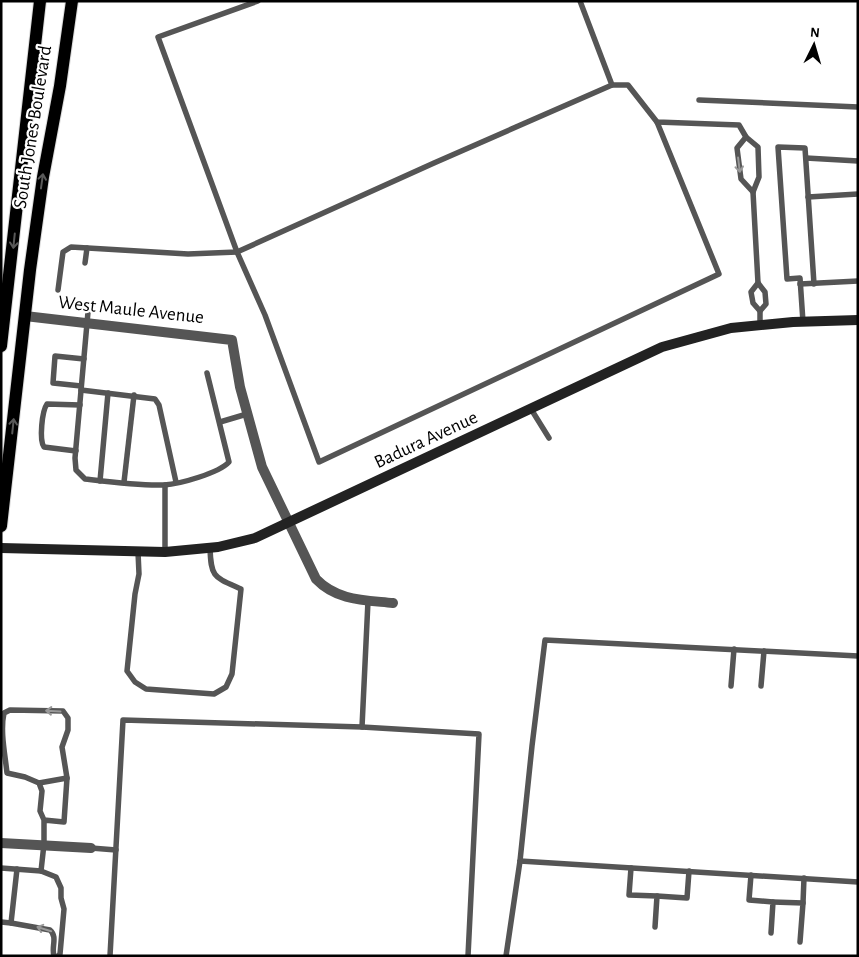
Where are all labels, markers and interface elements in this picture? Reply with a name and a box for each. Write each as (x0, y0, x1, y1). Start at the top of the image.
north arrow (789, 20, 839, 70)
text: N (810, 26, 821, 40)
street label: South Jones Boulevard (11, 44, 55, 210)
one-way arrow (734, 157, 744, 173)
one-way arrow (38, 173, 48, 189)
one-way arrow (9, 233, 18, 249)
street label: West Maule Avenue (57, 293, 205, 327)
street label: Badura Avenue (371, 408, 481, 472)
one-way arrow (8, 418, 18, 434)
one-way arrow (45, 706, 61, 715)
one-way arrow (36, 923, 52, 933)

